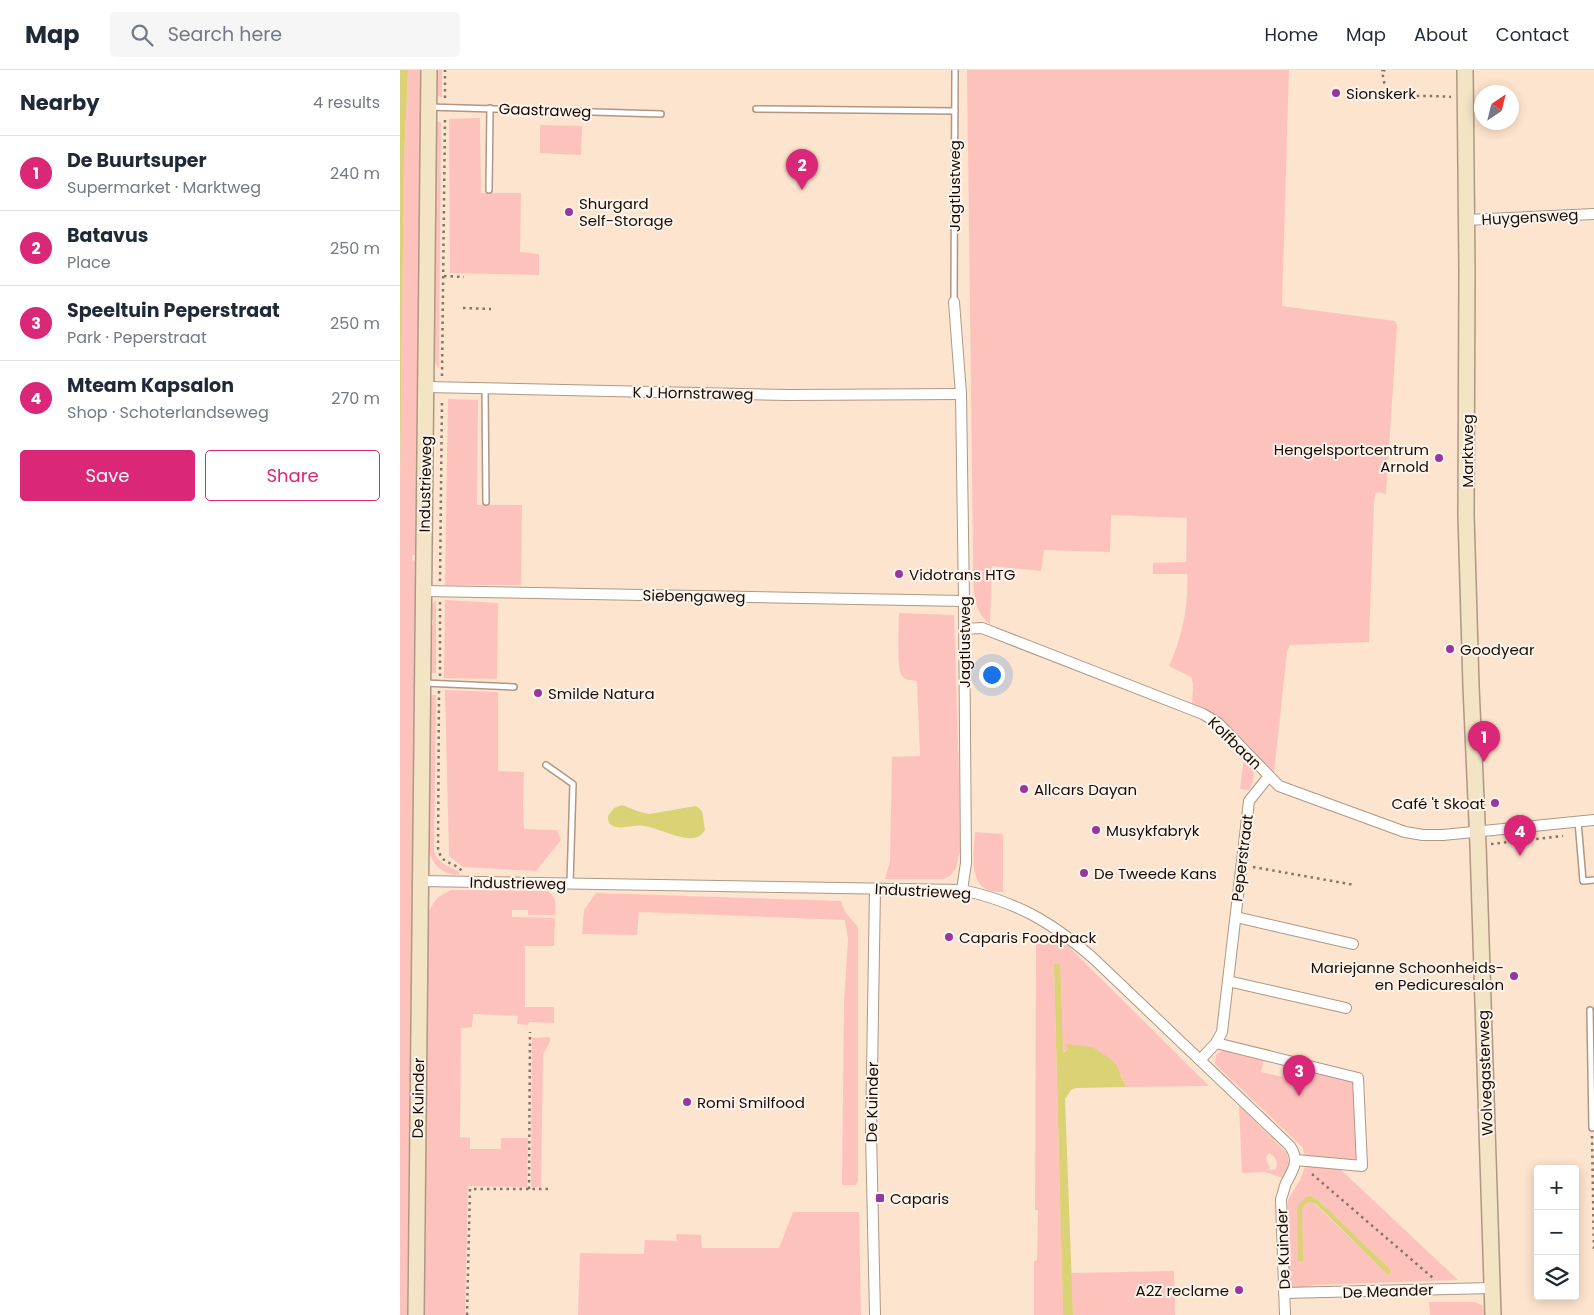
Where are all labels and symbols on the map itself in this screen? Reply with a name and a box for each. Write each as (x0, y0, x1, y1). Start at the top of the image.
place label: Sionskerk (1346, 83, 1416, 104)
north arrow (1474, 85, 1519, 130)
marker: Sionskerk (1330, 87, 1342, 99)
street label: Gaastraweg (498, 98, 592, 122)
street label: Jagtlustweg (944, 140, 965, 232)
pin: 2 (786, 149, 818, 190)
place label: Shurgard Self-Storage (579, 193, 673, 231)
street label: Huygensweg (1481, 204, 1579, 230)
marker: Shurgard Self-Storage (563, 206, 575, 218)
street label: K J Hornstraweg (632, 381, 754, 405)
street label: Marktweg (1457, 414, 1478, 488)
street label: Industrieweg (414, 435, 436, 533)
place label: Hengelsportcentrum Arnold (1274, 439, 1429, 477)
marker: Hengelsportcentrum Arnold (1433, 452, 1445, 464)
place label: Vidotrans HTG (909, 564, 1016, 585)
marker: Vidotrans HTG (893, 568, 905, 580)
street label: Siebengaweg (642, 585, 746, 607)
street label: Jagtlustweg (954, 596, 975, 688)
place label: Goodyear (1460, 639, 1535, 660)
marker: Goodyear (1444, 643, 1456, 655)
your location (979, 662, 1005, 688)
place label: Smilde Natura (548, 683, 655, 704)
marker: Smilde Natura (532, 687, 544, 699)
street label: Kolfbaan (1204, 712, 1266, 774)
pin: 1 (1468, 721, 1500, 762)
place label: Allcars Dayan (1034, 779, 1137, 800)
marker: Allcars Dayan (1018, 783, 1030, 795)
place label: Café 't Skoat (1391, 793, 1485, 814)
marker: Café 't Skoat (1489, 797, 1501, 809)
street label: Peperstraat (1226, 813, 1258, 903)
pin: 4 (1504, 815, 1536, 856)
place label: Musykfabryk (1106, 820, 1200, 841)
marker: Musykfabryk (1090, 824, 1102, 836)
place label: De Tweede Kans (1094, 863, 1217, 884)
marker: De Tweede Kans (1078, 867, 1090, 879)
street label: Industrieweg (469, 872, 567, 894)
street label: Industrieweg (874, 878, 972, 904)
place label: Caparis Foodpack (959, 927, 1096, 948)
marker: Caparis Foodpack (943, 931, 955, 943)
place label: Mariejanne Schoonheids- en Pedicuresalon (1311, 957, 1504, 995)
marker: Mariejanne Schoonheids- en Pedicuresalon (1508, 970, 1520, 982)
street label: Wolvegasterweg (1472, 1010, 1498, 1136)
pin: 3 (1283, 1055, 1315, 1096)
street label: De Kuinder (407, 1057, 429, 1139)
street label: De Kuinder (861, 1061, 883, 1143)
place label: Romi Smilfood (697, 1092, 805, 1113)
marker: Romi Smilfood (681, 1096, 693, 1108)
place label: Caparis (890, 1188, 949, 1209)
marker: Caparis (874, 1192, 886, 1204)
street label: De Kuinder (1271, 1208, 1295, 1290)
street label: De Meander (1342, 1279, 1434, 1303)
place label: A2Z reclame (1136, 1280, 1229, 1301)
marker: A2Z reclame (1233, 1284, 1245, 1296)

